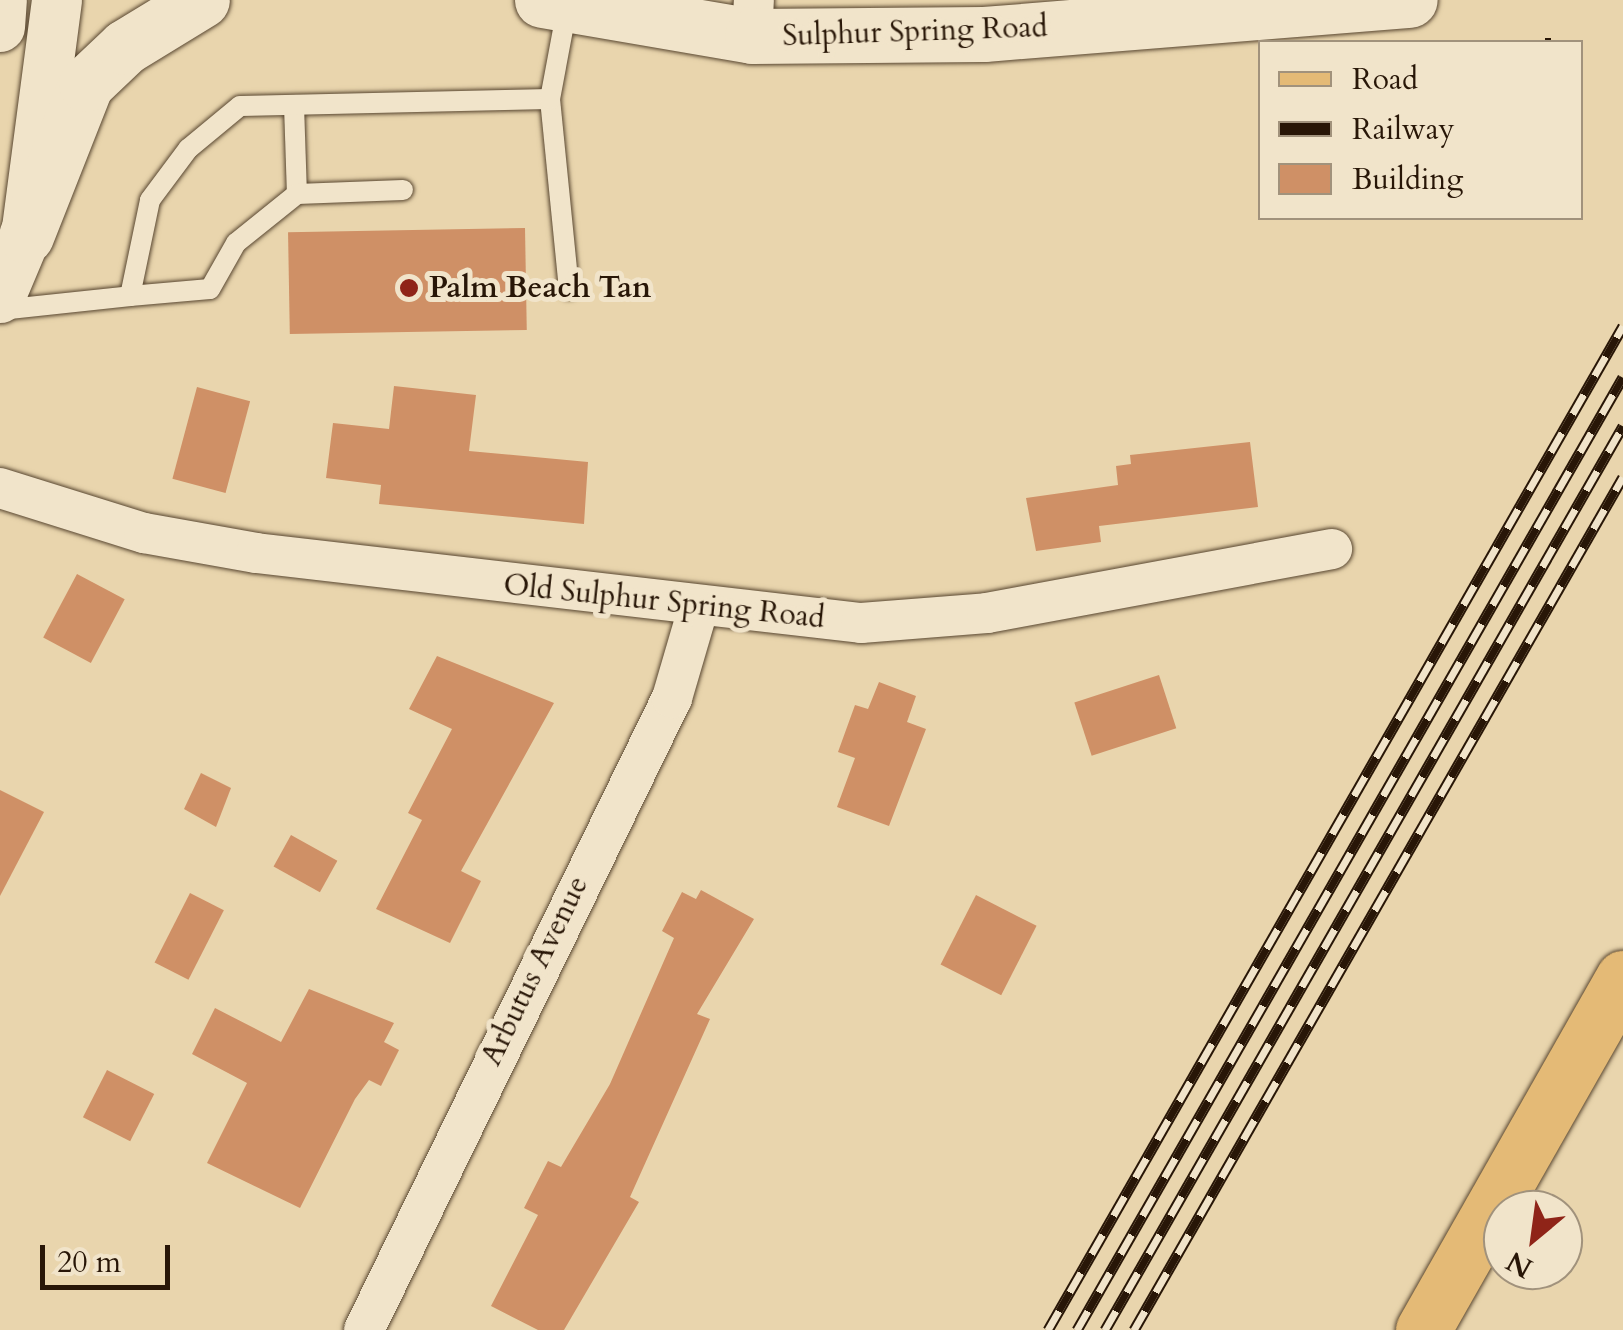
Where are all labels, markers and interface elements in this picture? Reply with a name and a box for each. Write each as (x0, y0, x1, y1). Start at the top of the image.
street label: Sulphur Spring Road (782, 9, 1048, 55)
legend (1258, 40, 1583, 220)
text: Road (1352, 59, 1418, 100)
text: Railway (1352, 109, 1455, 150)
text: Building (1352, 159, 1463, 200)
place label: Palm Beach Tan (429, 270, 651, 306)
marker: Palm Beach Tan (398, 277, 420, 299)
street label: Old Sulphur Spring Road (502, 567, 826, 637)
street label: Arbutus Avenue (474, 870, 596, 1072)
north arrow (1483, 1190, 1583, 1290)
scale bar (45, 1225, 175, 1287)
text: 20 m (57, 1242, 121, 1283)
text: N (1500, 1242, 1539, 1287)

